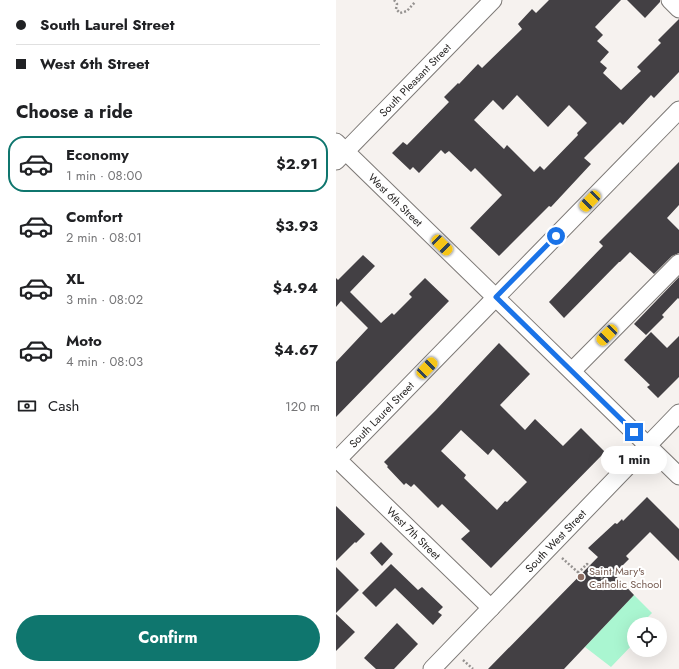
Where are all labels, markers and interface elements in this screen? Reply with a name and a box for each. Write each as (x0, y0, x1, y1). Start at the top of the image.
text: South Laurel Street (40, 14, 174, 36)
street label: South Pleasant Street (375, 40, 455, 120)
text: West 6th Street (40, 53, 149, 75)
text: Choose a ride (16, 99, 133, 125)
text: Economy (66, 144, 129, 166)
icon: car (18, 146, 54, 182)
text: $2.91 (276, 153, 318, 175)
text: 1 min · 08:00 (66, 166, 142, 185)
street label: West 6th Street (365, 170, 427, 230)
car (577, 188, 603, 214)
text: Comfort (66, 206, 123, 228)
icon: car (18, 208, 54, 244)
text: $3.93 (275, 215, 318, 237)
route start (547, 227, 565, 245)
text: 2 min · 08:01 (66, 228, 142, 247)
car (429, 232, 455, 258)
text: XL (66, 268, 84, 290)
icon: car (18, 270, 54, 306)
text: $4.94 (273, 277, 318, 299)
text: 3 min · 08:02 (66, 290, 143, 309)
car (594, 322, 620, 348)
text: Moto (66, 330, 102, 352)
icon: car (18, 332, 54, 368)
text: $4.67 (274, 339, 318, 361)
text: 4 min · 08:03 (66, 352, 143, 371)
car (414, 355, 440, 381)
street label: South Laurel Street (345, 378, 418, 451)
icon: cash (16, 395, 38, 417)
text: Cash (48, 395, 79, 417)
text: 120 m (285, 397, 320, 416)
route end (625, 423, 643, 441)
callout: 1 min (601, 446, 667, 474)
text: 1 min (618, 450, 650, 469)
street label: West 7th Street (383, 503, 445, 563)
street label: South West Street (521, 506, 590, 576)
place label: Saint Mary's Catholic School (589, 563, 662, 592)
marker: Saint Mary's Catholic School (576, 572, 586, 582)
button: Confirm (16, 615, 320, 661)
map controls (627, 617, 667, 657)
button: locate (627, 617, 667, 657)

